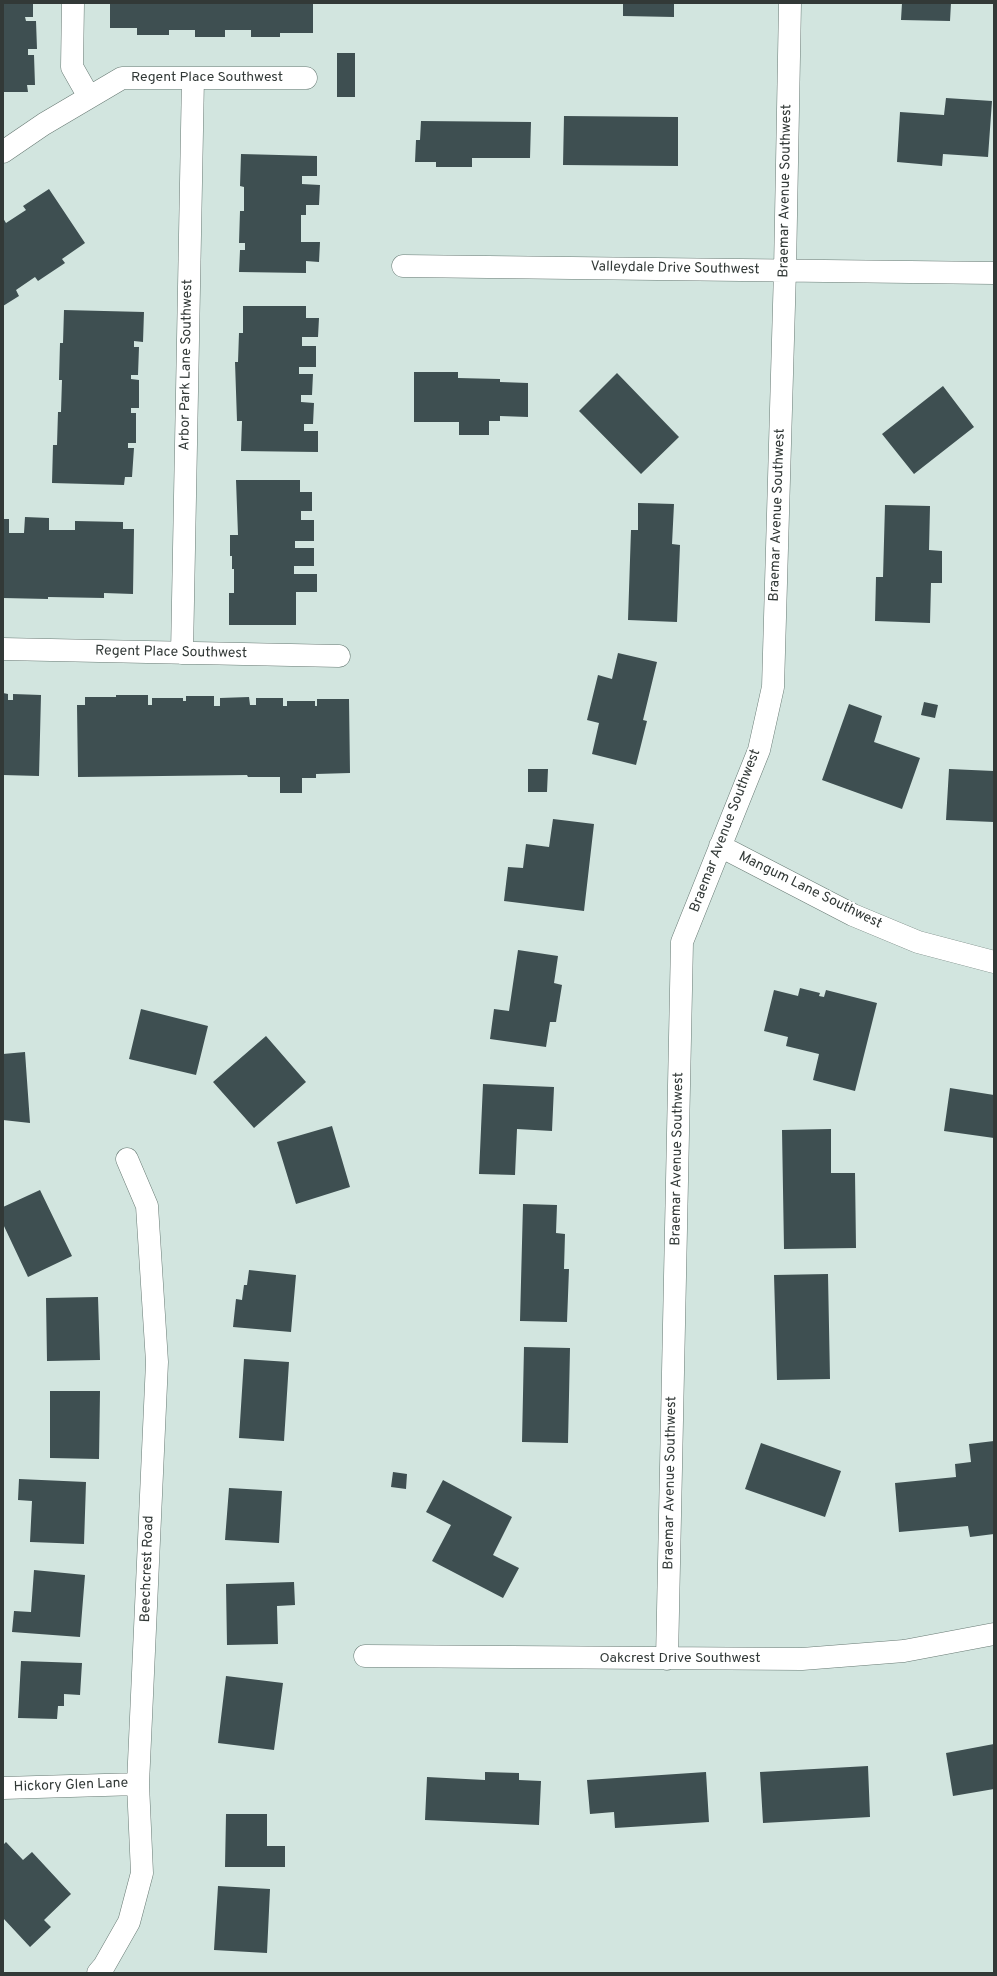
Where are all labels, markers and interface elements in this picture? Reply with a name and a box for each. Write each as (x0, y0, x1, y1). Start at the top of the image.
street label: Regent Place Southwest (131, 70, 283, 86)
street label: Braemar Avenue Southwest (776, 104, 796, 278)
street label: Valleydale Drive Southwest (590, 259, 760, 279)
street label: Arbor Park Lane Southwest (177, 279, 197, 451)
street label: Braemar Avenue Southwest (767, 428, 789, 602)
street label: Regent Place Southwest (95, 643, 247, 663)
street label: Braemar Avenue Southwest (687, 747, 765, 915)
street label: Mangum Lane Southwest (736, 849, 884, 933)
street label: Braemar Avenue Southwest (668, 1072, 688, 1246)
street label: Braemar Avenue Southwest (661, 1396, 681, 1570)
street label: Beechcrest Road (138, 1515, 158, 1623)
street label: Oakcrest Drive Southwest (600, 1651, 760, 1667)
street label: Hickory Glen Lane (13, 1776, 129, 1796)

